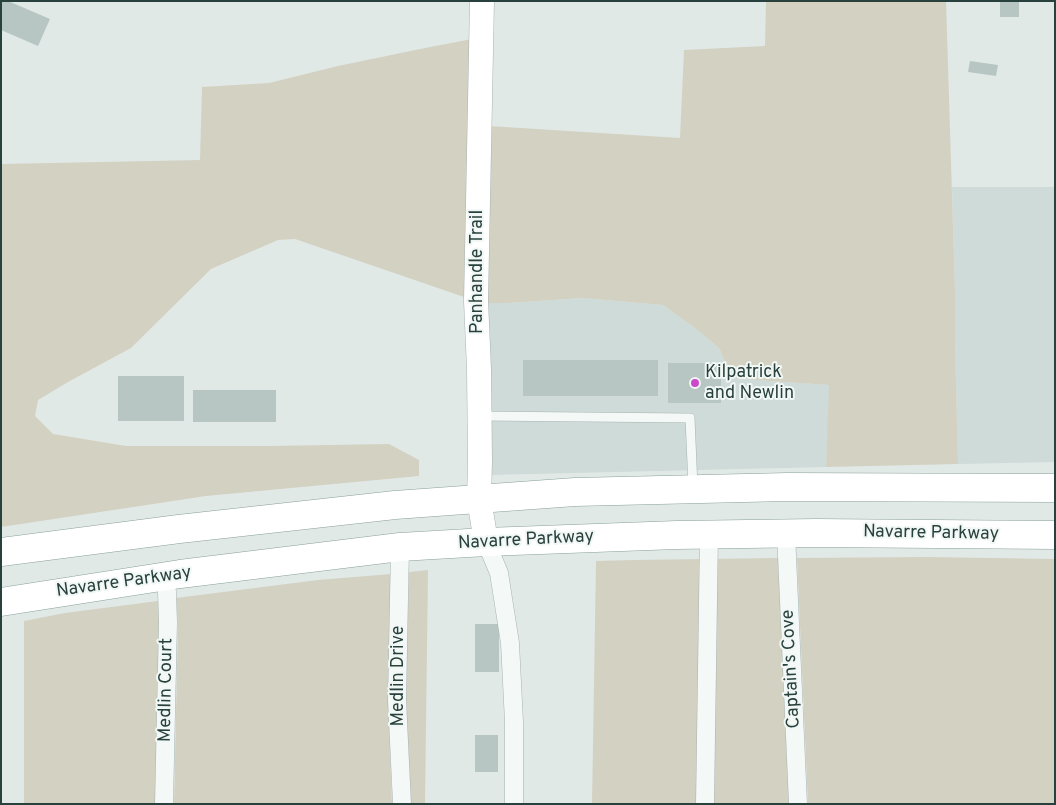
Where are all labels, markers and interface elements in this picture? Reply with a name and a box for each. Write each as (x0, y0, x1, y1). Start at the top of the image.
street label: Panhandle Trail (467, 210, 489, 334)
place label: Kilpatrick and Newlin (705, 362, 794, 404)
marker: Kilpatrick and Newlin (689, 377, 701, 389)
street label: Navarre Parkway (863, 522, 999, 546)
street label: Navarre Parkway (457, 527, 595, 555)
street label: Navarre Parkway (55, 563, 193, 603)
street label: Captain's Cove (778, 609, 806, 729)
street label: Medlin Drive (388, 626, 410, 726)
street label: Medlin Court (155, 638, 179, 742)

